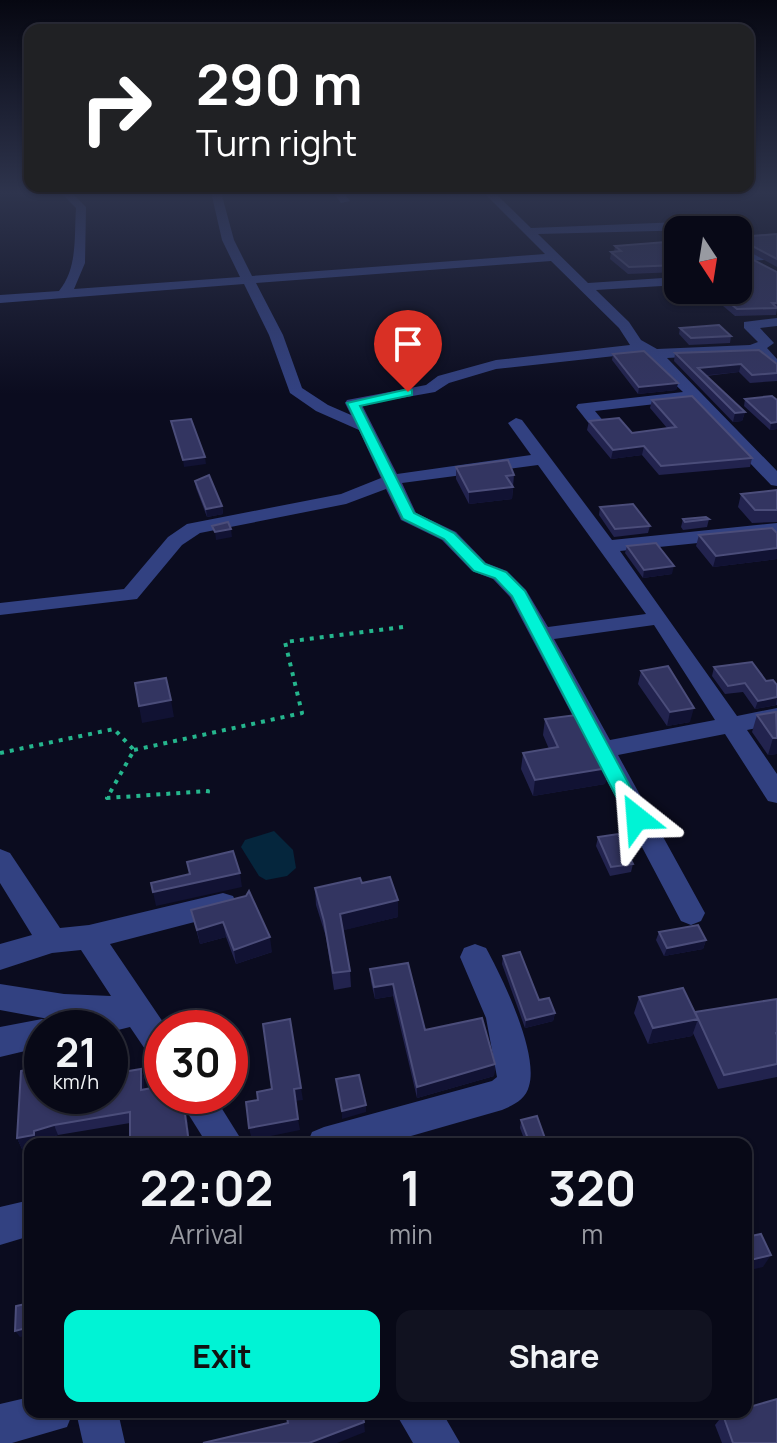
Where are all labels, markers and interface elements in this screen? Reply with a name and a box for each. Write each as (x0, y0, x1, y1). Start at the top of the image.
text: 290 m (196, 45, 363, 122)
icon: right (64, 56, 168, 160)
text: Turn right (196, 118, 357, 167)
north arrow (664, 216, 752, 304)
map controls (664, 216, 752, 304)
pin (374, 310, 442, 392)
icon: arrive (386, 322, 430, 366)
position arrow (595, 776, 679, 860)
speed limit sign: 30 (144, 1010, 248, 1114)
text: 21 (55, 1024, 97, 1079)
text: km/h (53, 1068, 99, 1095)
text: 22:02 (140, 1155, 273, 1220)
text: 1 (400, 1155, 421, 1220)
text: 320 (548, 1155, 636, 1220)
text: Arrival (169, 1216, 244, 1252)
text: min (389, 1216, 433, 1252)
text: m (581, 1216, 603, 1252)
button: Exit (64, 1310, 380, 1402)
button: Share (396, 1310, 712, 1402)

